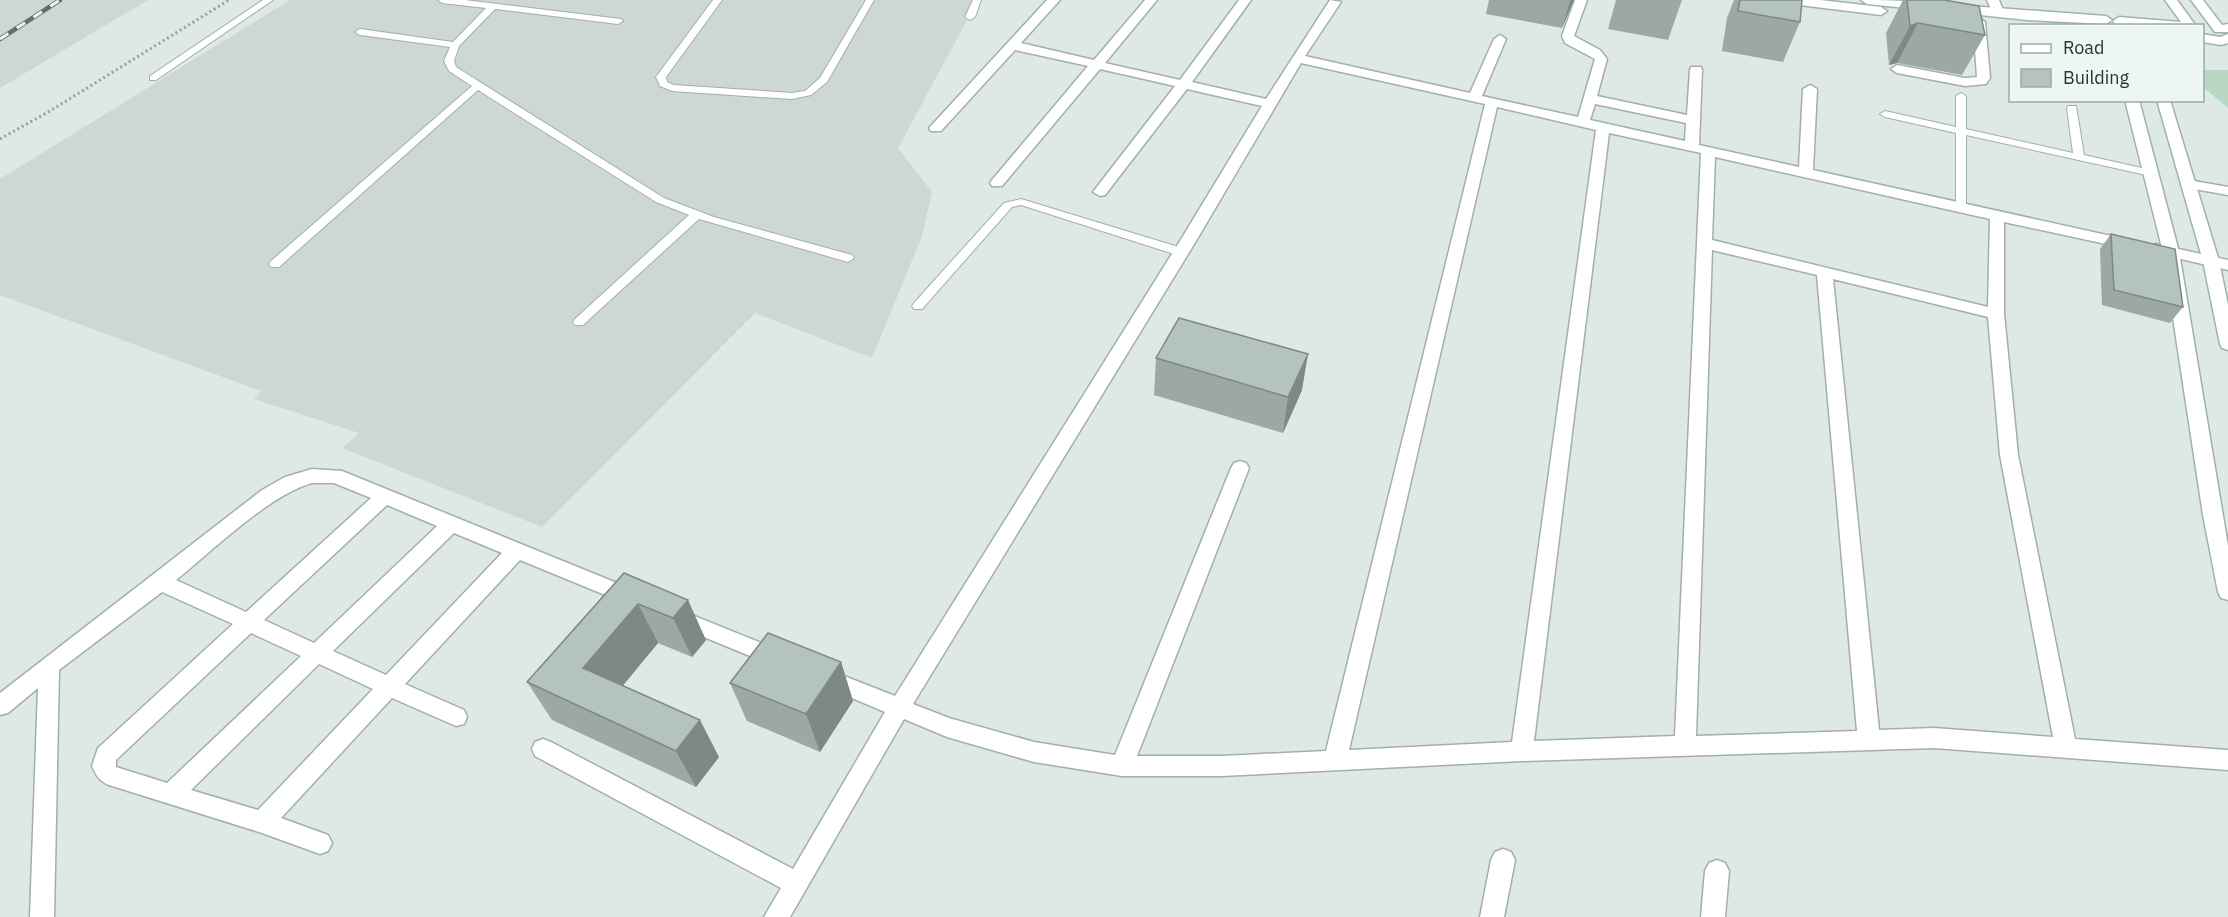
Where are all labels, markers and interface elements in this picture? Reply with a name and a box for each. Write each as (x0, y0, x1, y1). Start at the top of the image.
legend (2009, 24, 2204, 102)
text: Road (2063, 36, 2104, 59)
text: Building (2063, 66, 2130, 89)

